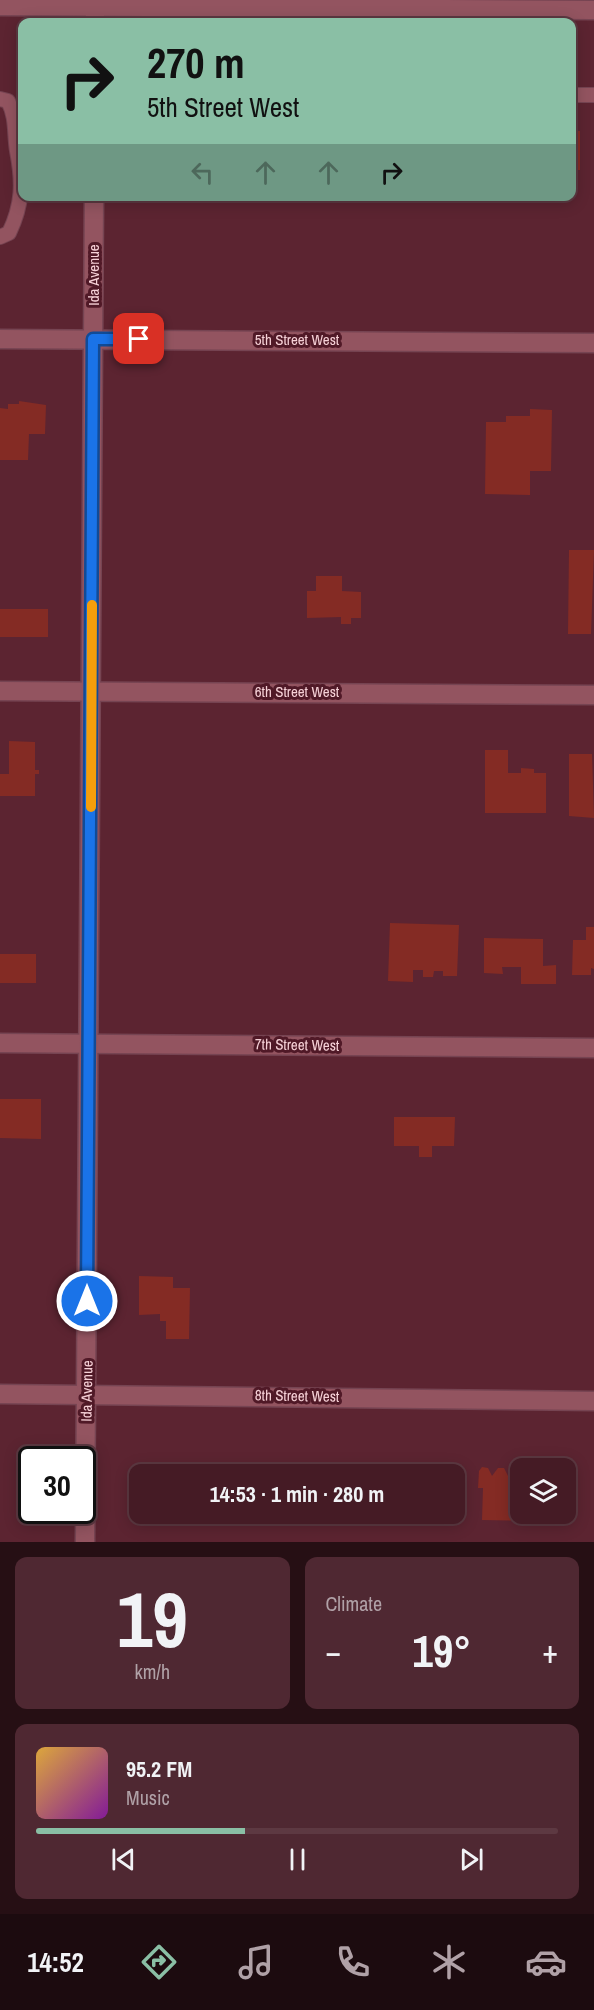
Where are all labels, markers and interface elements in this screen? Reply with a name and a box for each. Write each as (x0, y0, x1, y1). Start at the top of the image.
text: 270 m (147, 35, 245, 91)
icon: right (48, 42, 126, 120)
text: 5th Street West (147, 89, 299, 125)
icon: left (186, 156, 219, 189)
icon: ahead (249, 156, 282, 189)
icon: ahead (312, 156, 345, 189)
icon: right (375, 156, 408, 189)
street label: Ida Avenue (83, 244, 104, 306)
pin (113, 313, 164, 364)
icon: arrive (122, 322, 155, 355)
street label: 5th Street West (255, 329, 340, 350)
street label: 6th Street West (255, 681, 340, 702)
street label: 7th Street West (255, 1033, 340, 1056)
position arrow (55, 1269, 119, 1333)
street label: Ida Avenue (75, 1360, 98, 1422)
street label: 8th Street West (255, 1384, 340, 1407)
speed limit sign: 30 (18, 1446, 96, 1524)
map controls (510, 1458, 576, 1524)
button: layers (510, 1458, 576, 1524)
text: 14:53 · 1 min · 280 m (210, 1479, 384, 1509)
text: 19 (117, 1566, 188, 1671)
text: Climate (326, 1590, 382, 1617)
text: 19° (412, 1620, 471, 1681)
text: − (326, 1629, 341, 1673)
text: + (542, 1629, 558, 1673)
text: km/h (134, 1658, 170, 1685)
text: 95.2 FM (126, 1754, 192, 1784)
text: Music (126, 1784, 170, 1811)
icon: previous (107, 1843, 140, 1876)
icon: pause (281, 1843, 314, 1876)
icon: next (455, 1843, 488, 1876)
icon: directions (138, 1941, 180, 1983)
icon: music (235, 1941, 277, 1983)
icon: phone (332, 1941, 374, 1983)
icon: climate (428, 1941, 470, 1983)
icon: car (525, 1941, 567, 1983)
text: 14:52 (27, 1944, 84, 1980)

